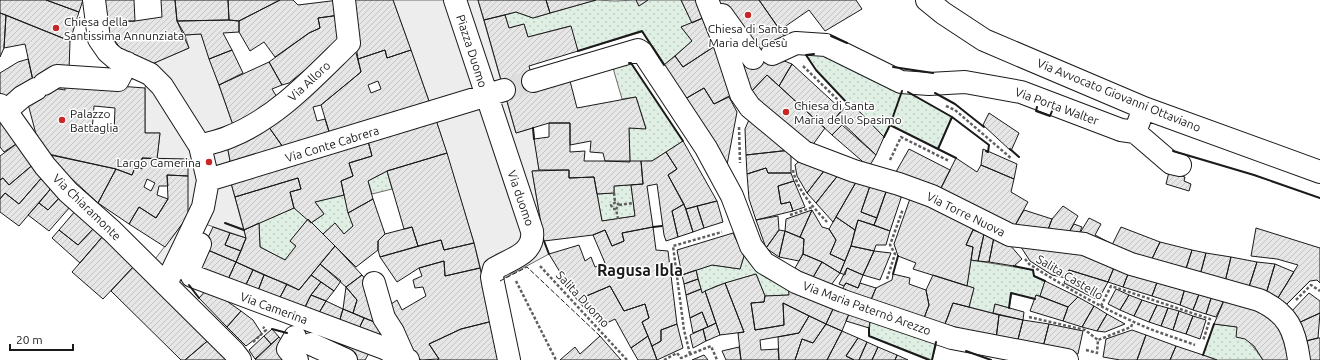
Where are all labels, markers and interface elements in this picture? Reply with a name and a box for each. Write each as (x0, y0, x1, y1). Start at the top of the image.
marker: Chiesa di Santa Maria del Gesù (743, 10, 753, 20)
street label: Piazza Duomo (454, 13, 490, 89)
place label: Chiesa della Santissima Annunziata (64, 15, 184, 42)
place label: Chiesa di Santa Maria del Gesù (708, 22, 788, 49)
marker: Chiesa della Santissima Annunziata (51, 23, 61, 33)
street label: Via Avvocato Giovanni Ottaviano (1035, 56, 1203, 134)
street label: Via Alloro (285, 58, 333, 104)
street label: Via Porta Walter (1013, 85, 1101, 127)
place label: Chiesa di Santa Maria dello Spasimo (794, 99, 902, 126)
place label: Palazzo Battaglia (70, 107, 119, 134)
marker: Chiesa di Santa Maria dello Spasimo (781, 107, 791, 117)
marker: Palazzo Battaglia (57, 115, 67, 125)
street label: Via Conte Cabrera (283, 124, 381, 164)
place label: Largo Camerina (117, 156, 201, 169)
marker: Largo Camerina (204, 157, 214, 167)
street label: Via duomo (505, 168, 537, 228)
street label: Via Chiaramonte (50, 171, 124, 243)
street label: Via Torre Nuova (925, 189, 1007, 239)
street label: Salita Castello (1034, 252, 1106, 302)
district label: Ragusa Ibla (597, 261, 683, 279)
street label: Salita Duomo (554, 268, 612, 330)
street label: Via Maria Paternò Arezzo (801, 279, 933, 337)
street label: Via Camerina (238, 290, 310, 326)
scale bar (10, 326, 73, 352)
text: 20 m (16, 333, 43, 346)

